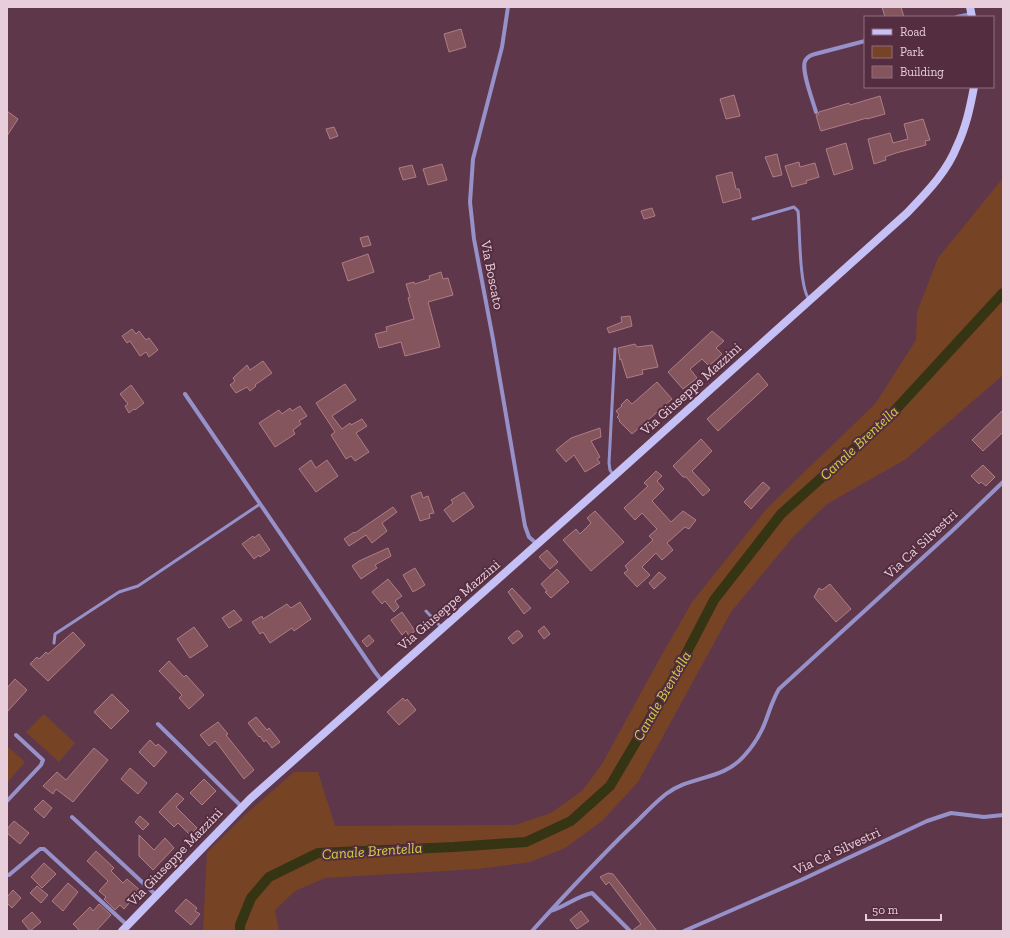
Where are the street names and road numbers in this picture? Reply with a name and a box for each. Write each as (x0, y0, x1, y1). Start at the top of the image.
street label: Via Boscato (477, 238, 507, 311)
street label: Via Giuseppe Mazzini (636, 339, 745, 439)
street label: Via Ca' Silvestri (880, 506, 961, 583)
street label: Via Giuseppe Mazzini (394, 556, 504, 655)
street label: Via Giuseppe Mazzini (123, 804, 226, 910)
street label: Via Ca' Silvestri (790, 823, 883, 879)

